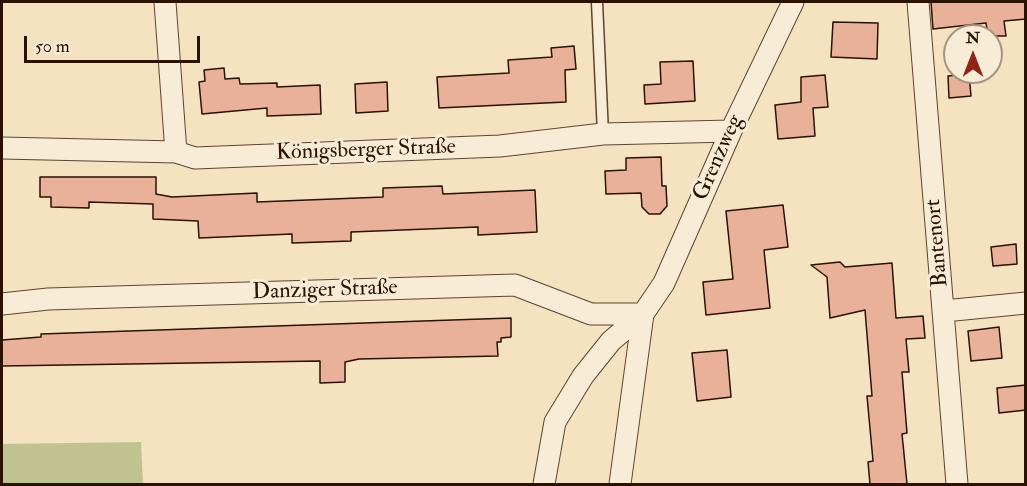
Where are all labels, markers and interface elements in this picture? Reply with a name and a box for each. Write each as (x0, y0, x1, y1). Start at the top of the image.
scale bar (27, 24, 202, 62)
north arrow (943, 24, 1003, 84)
text: N (966, 28, 980, 48)
text: 50 m (35, 35, 70, 58)
street label: Grenzweg (688, 111, 750, 205)
street label: Königsberger Straße (276, 135, 456, 167)
street label: Bantenort (921, 198, 955, 288)
street label: Danziger Straße (252, 275, 398, 307)

